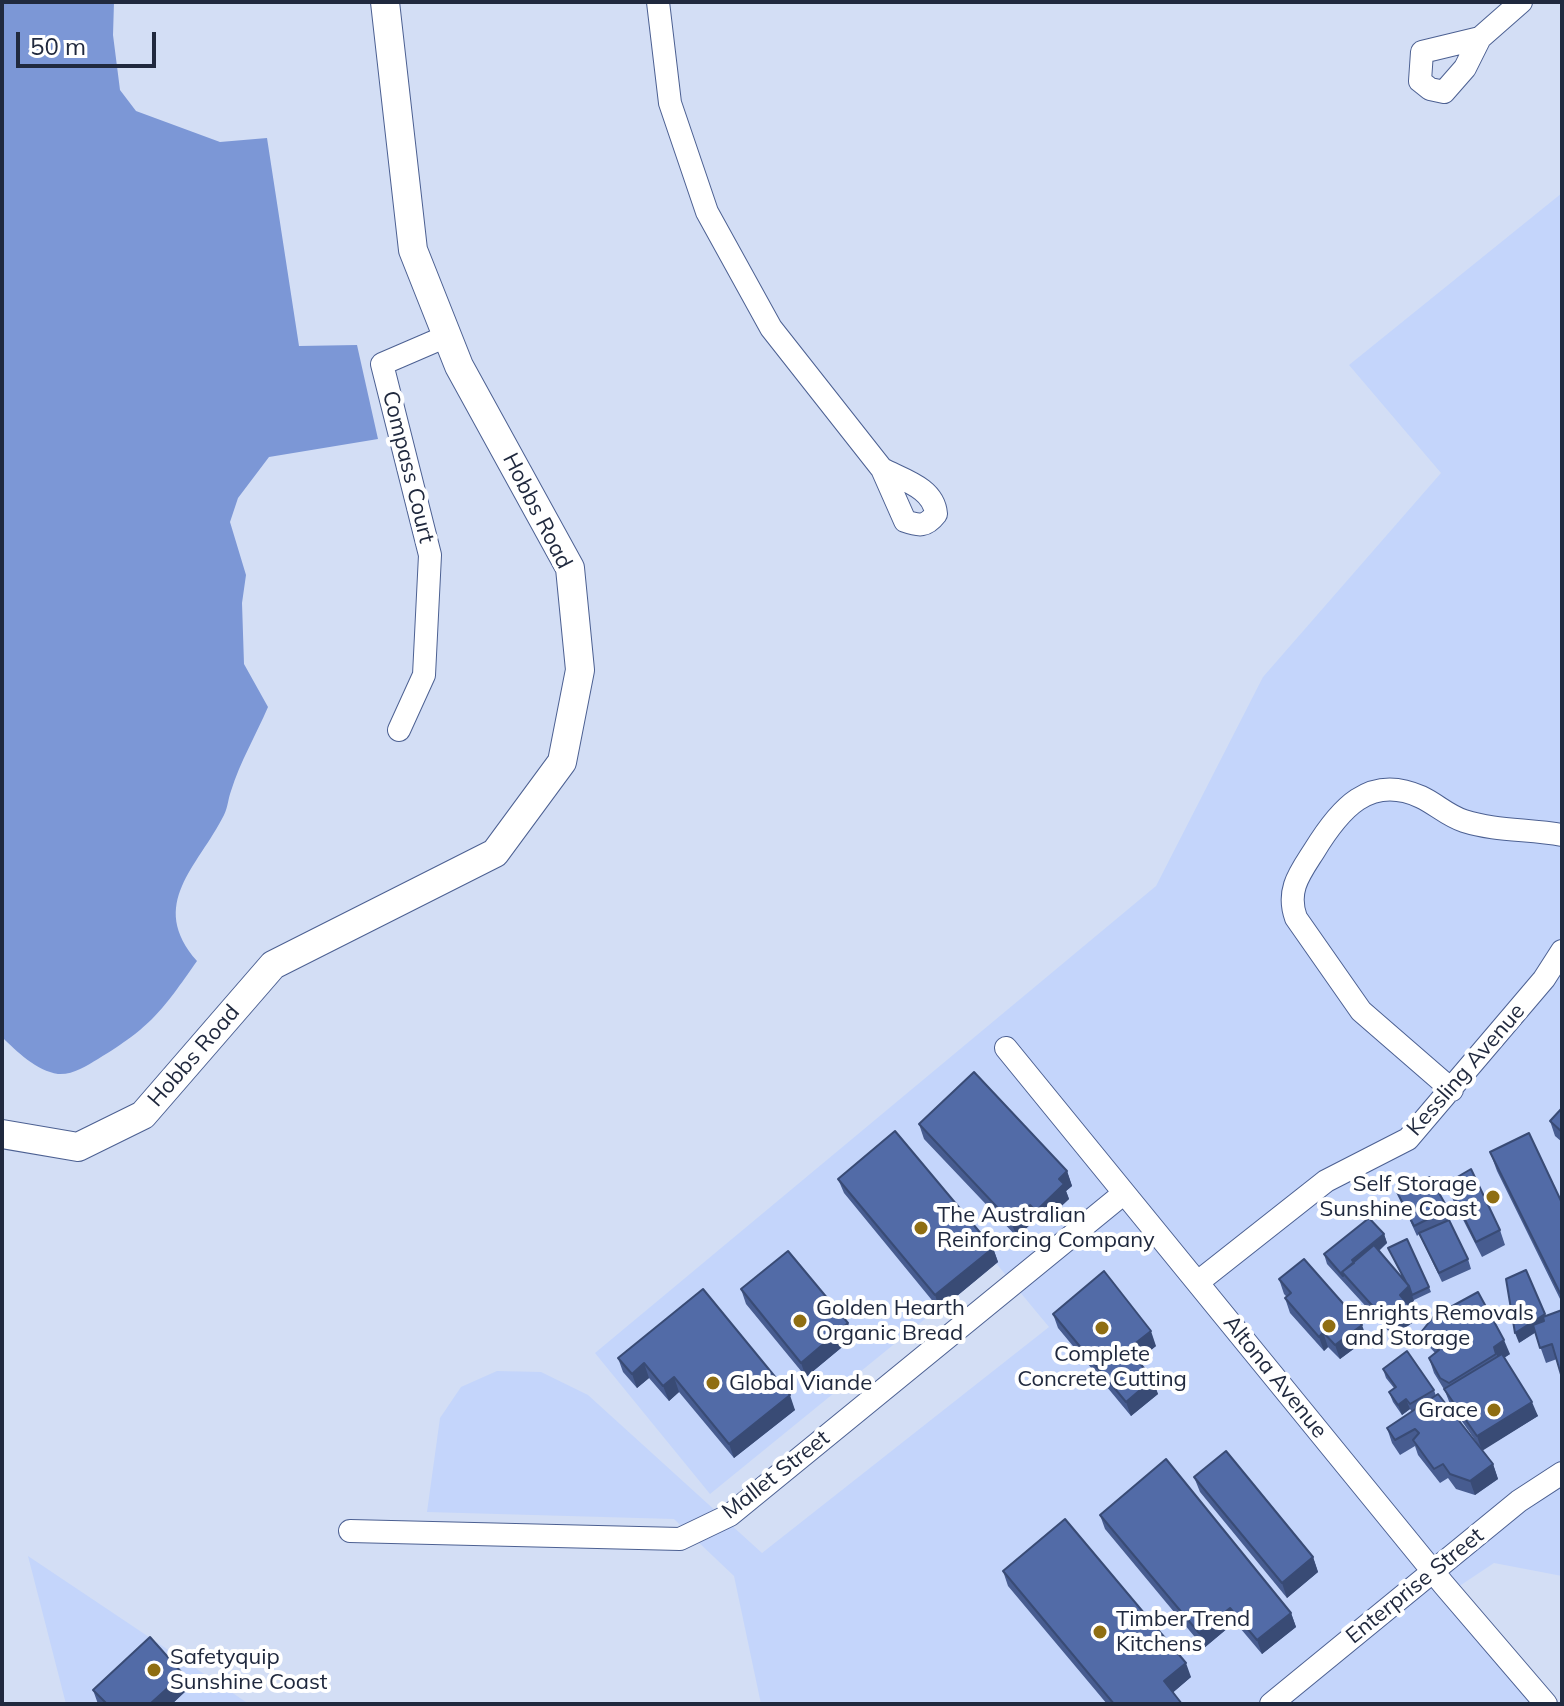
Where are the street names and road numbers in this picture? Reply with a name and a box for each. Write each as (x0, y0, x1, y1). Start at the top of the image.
street label: Compass Court (376, 388, 440, 546)
street label: Hobbs Road (497, 449, 577, 573)
street label: Kessling Avenue (1401, 999, 1531, 1141)
street label: Hobbs Road (143, 1000, 245, 1112)
street label: Altona Avenue (1218, 1310, 1332, 1444)
street label: Mallet Street (717, 1425, 835, 1525)
street label: Enterprise Street (1341, 1522, 1489, 1650)

